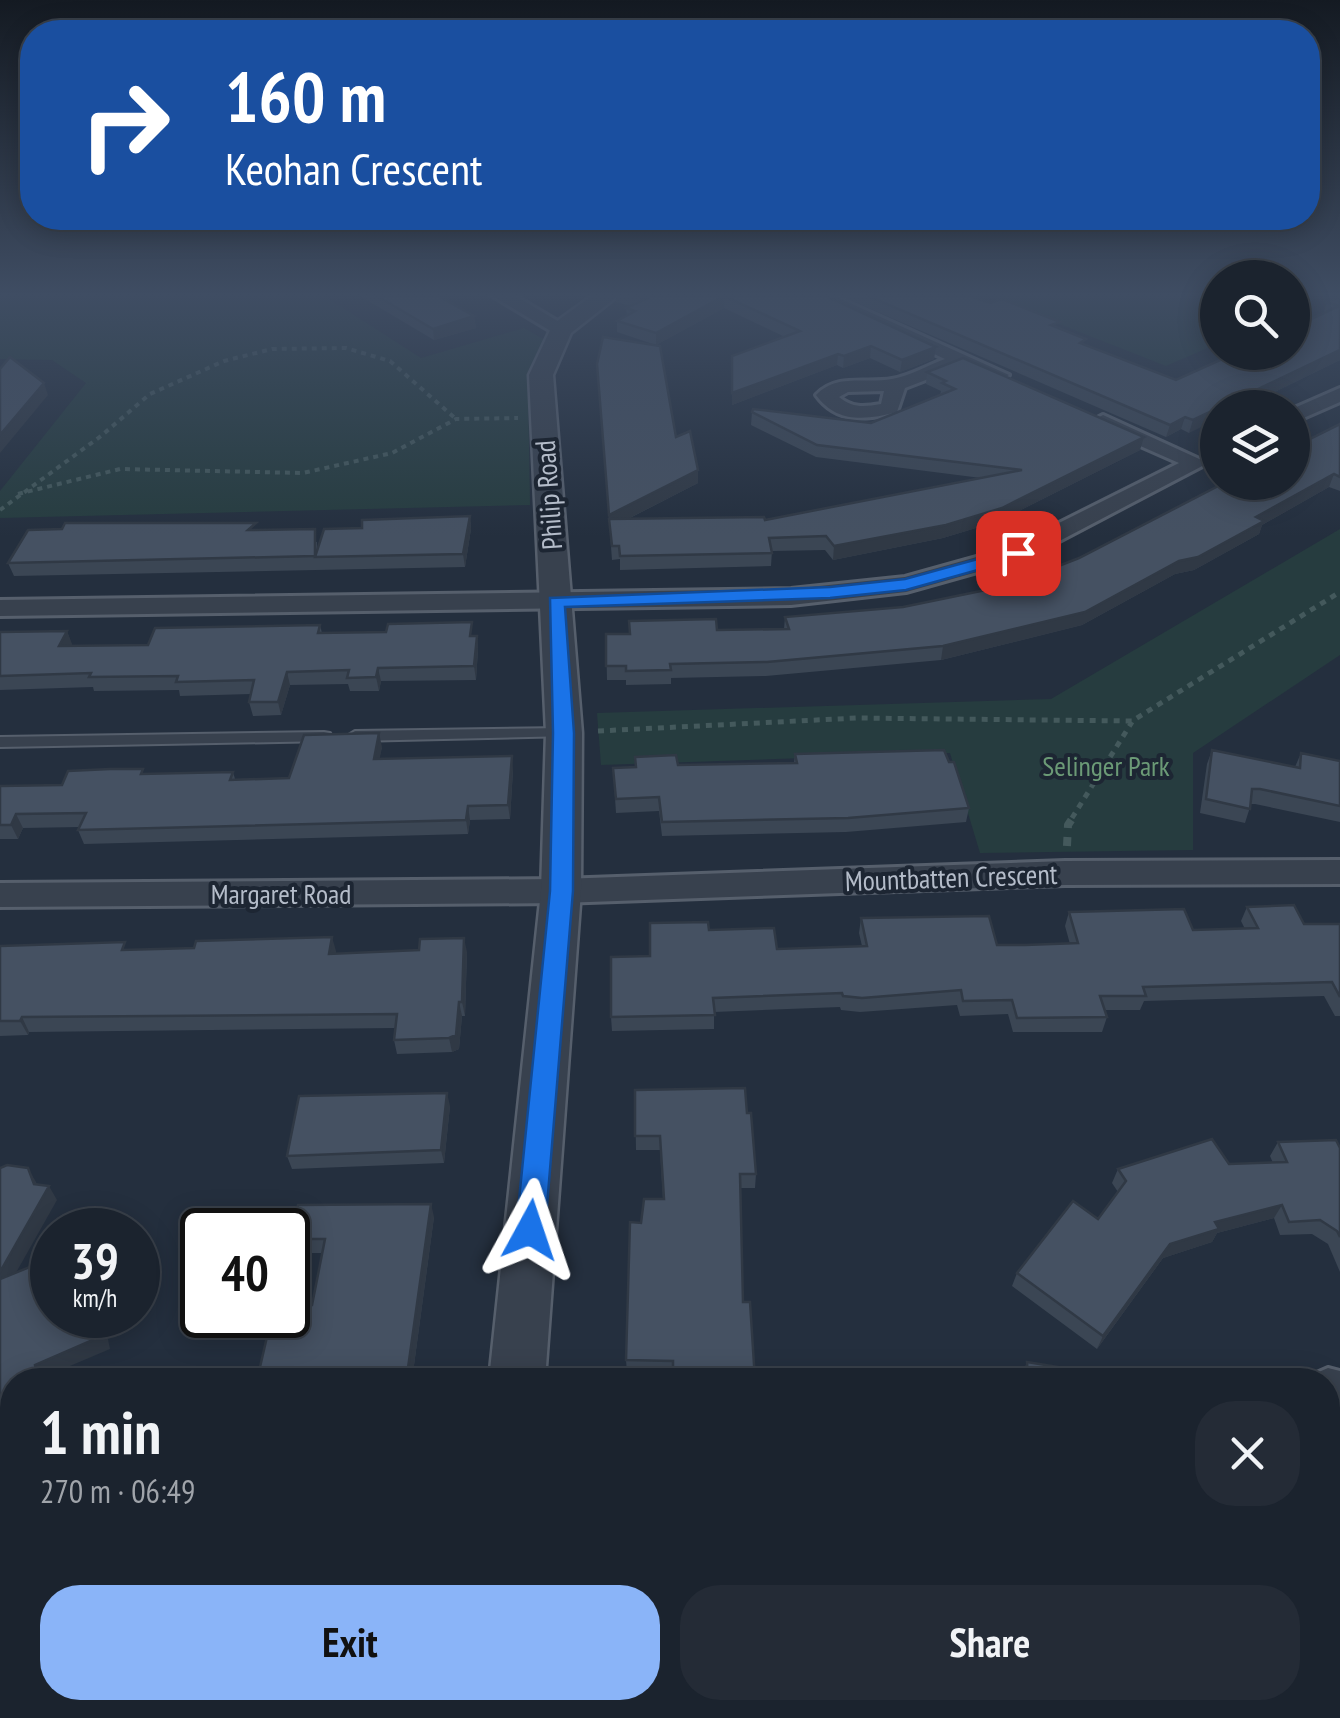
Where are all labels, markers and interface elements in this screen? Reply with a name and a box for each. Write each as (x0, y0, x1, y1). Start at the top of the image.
text: 160 m (225, 51, 386, 141)
icon: right (60, 60, 190, 190)
text: Keohan Crescent (225, 139, 482, 197)
map controls (1200, 260, 1310, 500)
button: search (1200, 260, 1310, 370)
button: layers (1200, 390, 1310, 500)
street label: Philip Road (526, 439, 570, 551)
pin (976, 511, 1061, 596)
icon: arrive (991, 526, 1046, 581)
park label: Selinger Park (1042, 747, 1170, 784)
street label: Mountbatten Crescent (844, 855, 1058, 899)
street label: Margaret Road (211, 875, 351, 912)
position arrow (478, 1178, 582, 1282)
speed limit sign: 40 (180, 1208, 310, 1338)
text: 39 (71, 1228, 119, 1293)
text: km/h (73, 1282, 117, 1314)
text: 1 min (40, 1393, 161, 1471)
button: close (1195, 1401, 1300, 1506)
text: 270 m · 06:49 (40, 1470, 195, 1512)
button: Exit (40, 1585, 660, 1700)
button: Share (680, 1585, 1300, 1700)

